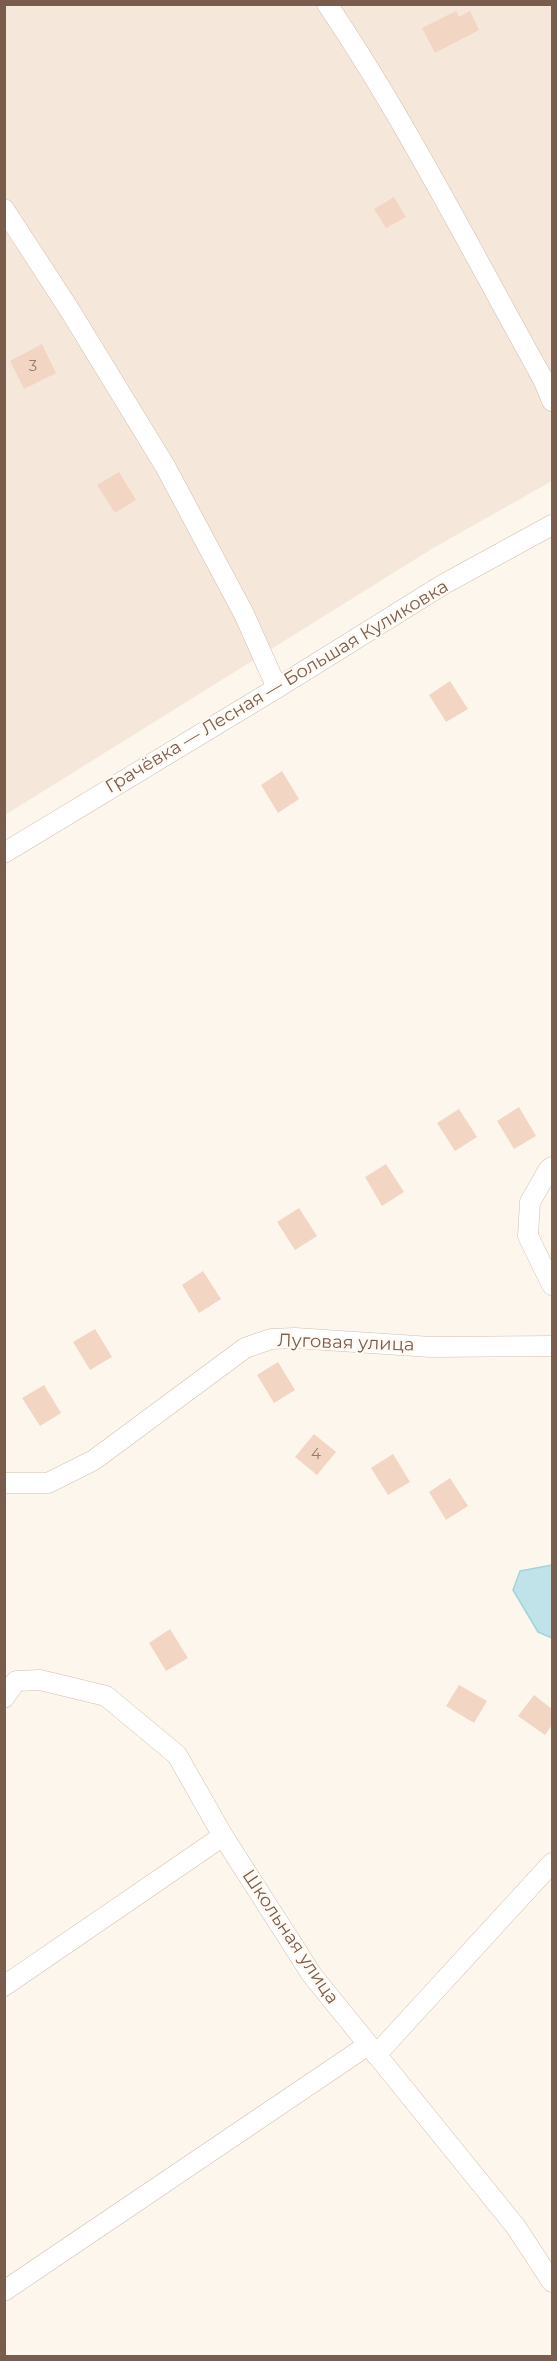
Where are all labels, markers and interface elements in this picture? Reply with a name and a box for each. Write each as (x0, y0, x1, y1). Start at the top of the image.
house number: 3 (29, 358, 37, 376)
street label: Грачёвка — Лесная — Большая Куликовка (102, 576, 452, 798)
street label: Луговая улица (277, 1330, 415, 1356)
house number: 4 (311, 1446, 321, 1464)
street label: Школьная улица (237, 1866, 343, 2008)

